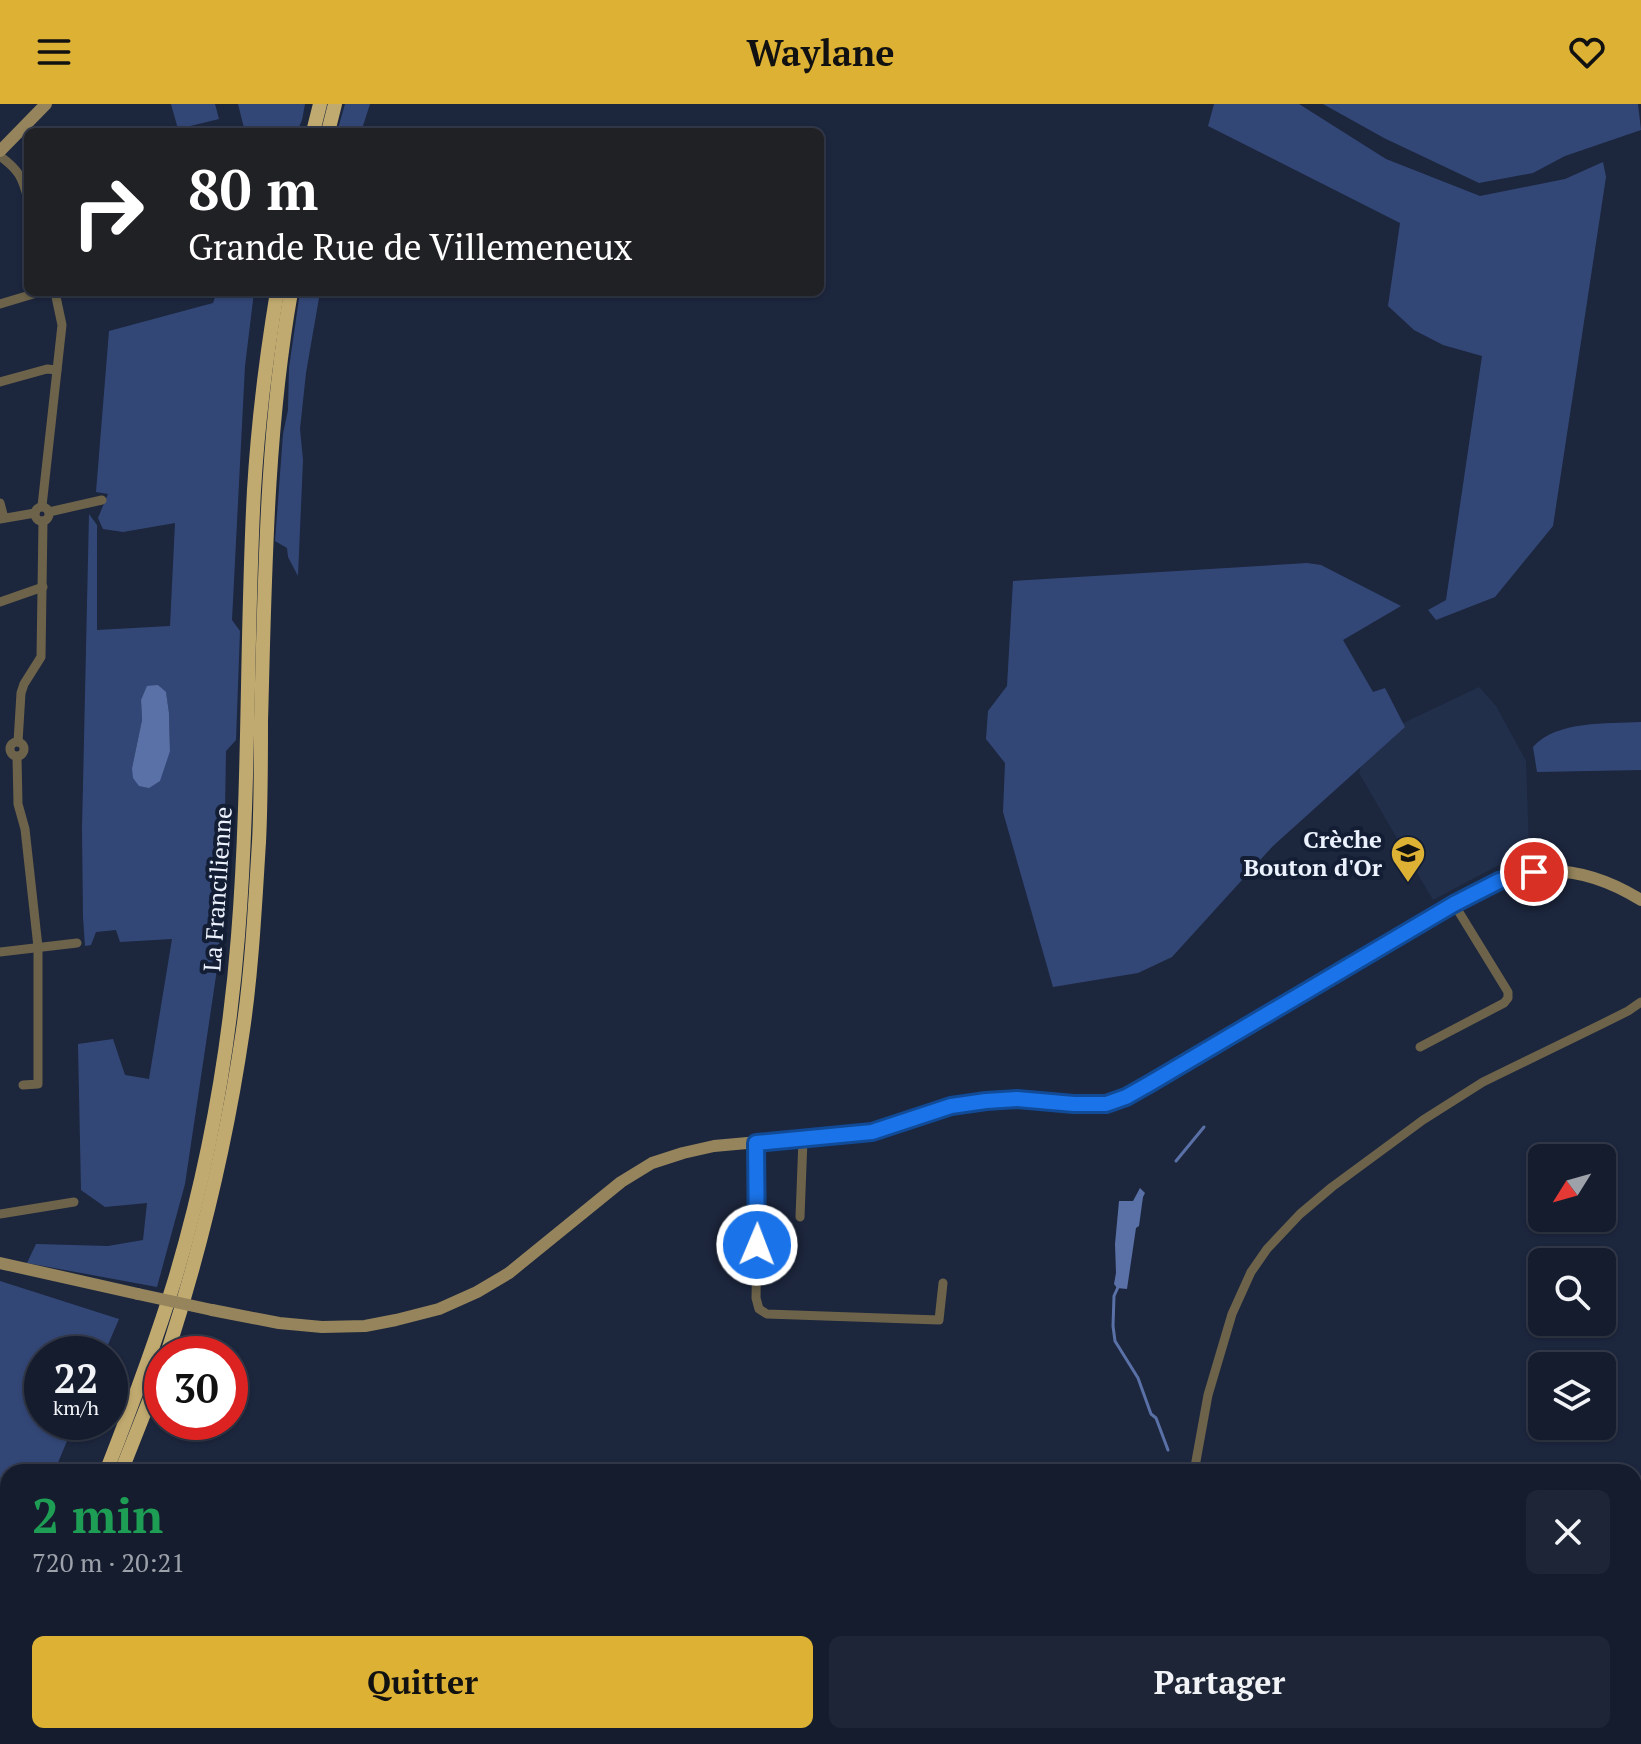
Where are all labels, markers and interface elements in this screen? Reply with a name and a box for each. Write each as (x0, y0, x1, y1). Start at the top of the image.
text: Waylane (746, 29, 895, 76)
icon: menu (32, 30, 76, 74)
icon: heart (1565, 30, 1609, 74)
text: 80 m (188, 152, 318, 226)
icon: right (56, 160, 160, 264)
text: Grande Rue de Villemeneux (188, 223, 633, 270)
street label: La Francilienne (195, 805, 239, 973)
place label: Crèche Bouton d'Or (1243, 823, 1383, 883)
school or university icon: Crèche Bouton d'Or (1389, 834, 1427, 884)
pin (1500, 838, 1568, 906)
icon: arrive (1512, 850, 1556, 894)
north arrow (1528, 1144, 1616, 1232)
map controls (1528, 1144, 1616, 1440)
position arrow (715, 1203, 799, 1287)
button: search (1528, 1248, 1616, 1336)
speed limit sign: 30 (144, 1336, 248, 1440)
text: 22 (53, 1351, 99, 1404)
button: layers (1528, 1352, 1616, 1440)
text: km/h (53, 1394, 99, 1421)
text: 2 min (32, 1483, 163, 1547)
button: close (1526, 1490, 1610, 1574)
text: 720 m · 20:21 (32, 1545, 185, 1579)
button: Quitter (32, 1636, 813, 1728)
button: Partager (829, 1636, 1610, 1728)

